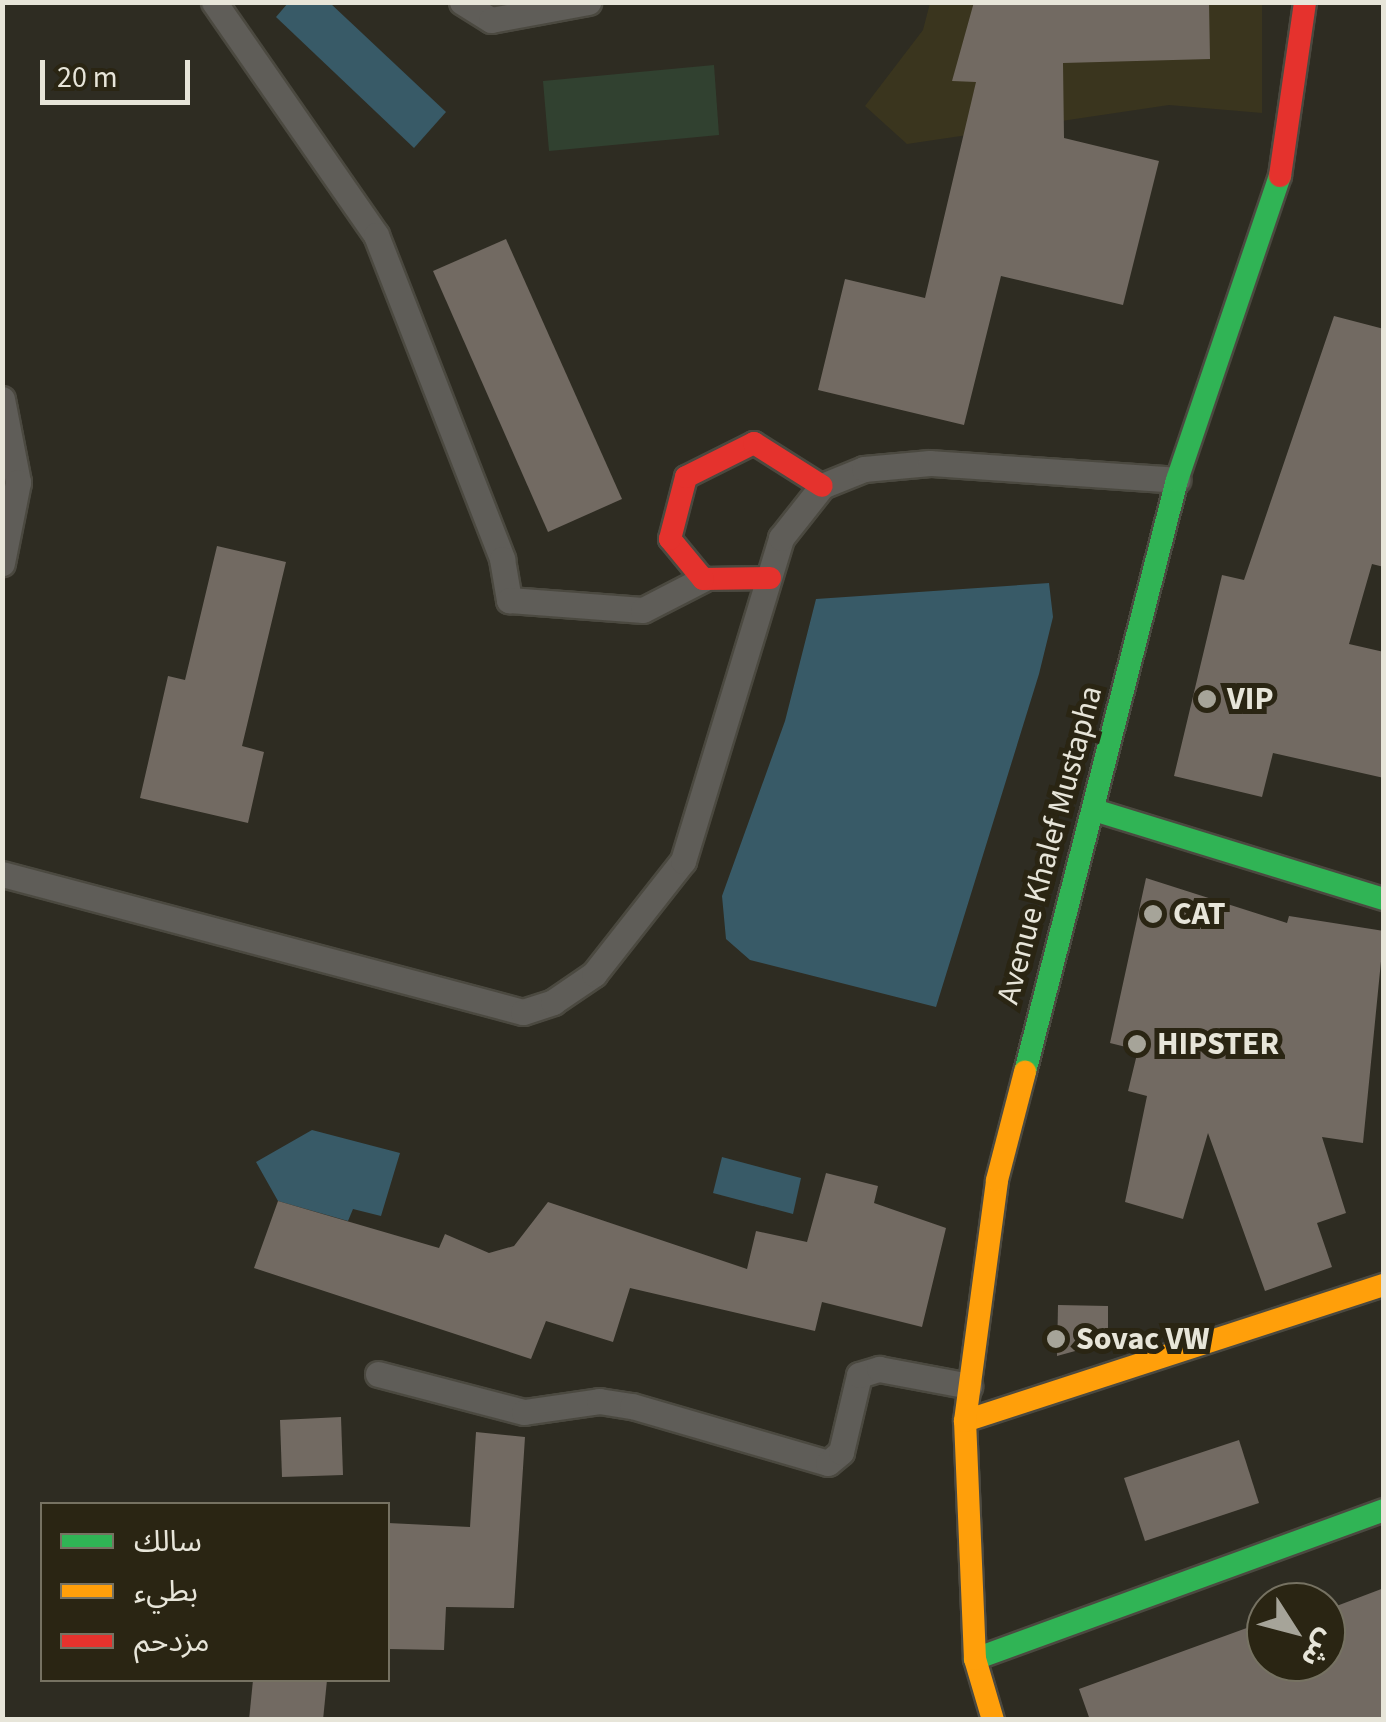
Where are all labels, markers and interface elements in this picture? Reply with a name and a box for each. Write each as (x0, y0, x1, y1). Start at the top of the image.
scale bar (45, 40, 195, 102)
text: 20 m (57, 56, 118, 99)
place label: VIP (1227, 680, 1273, 718)
street label: Avenue Khalef Mustapha (989, 682, 1111, 1008)
marker: VIP (1196, 688, 1218, 710)
place label: CAT (1173, 895, 1225, 933)
marker: CAT (1142, 903, 1164, 925)
place label: HIPSTER (1157, 1025, 1279, 1063)
marker: HIPSTER (1126, 1033, 1148, 1055)
place label: Sovac VW (1076, 1320, 1209, 1358)
marker: Sovac VW (1045, 1328, 1067, 1350)
legend (40, 1502, 390, 1682)
text: سالك (134, 1520, 202, 1563)
text: بطيء (134, 1570, 198, 1613)
north arrow (1246, 1582, 1346, 1682)
text: مزدحم (134, 1620, 210, 1663)
text: ش (1291, 1621, 1346, 1676)

